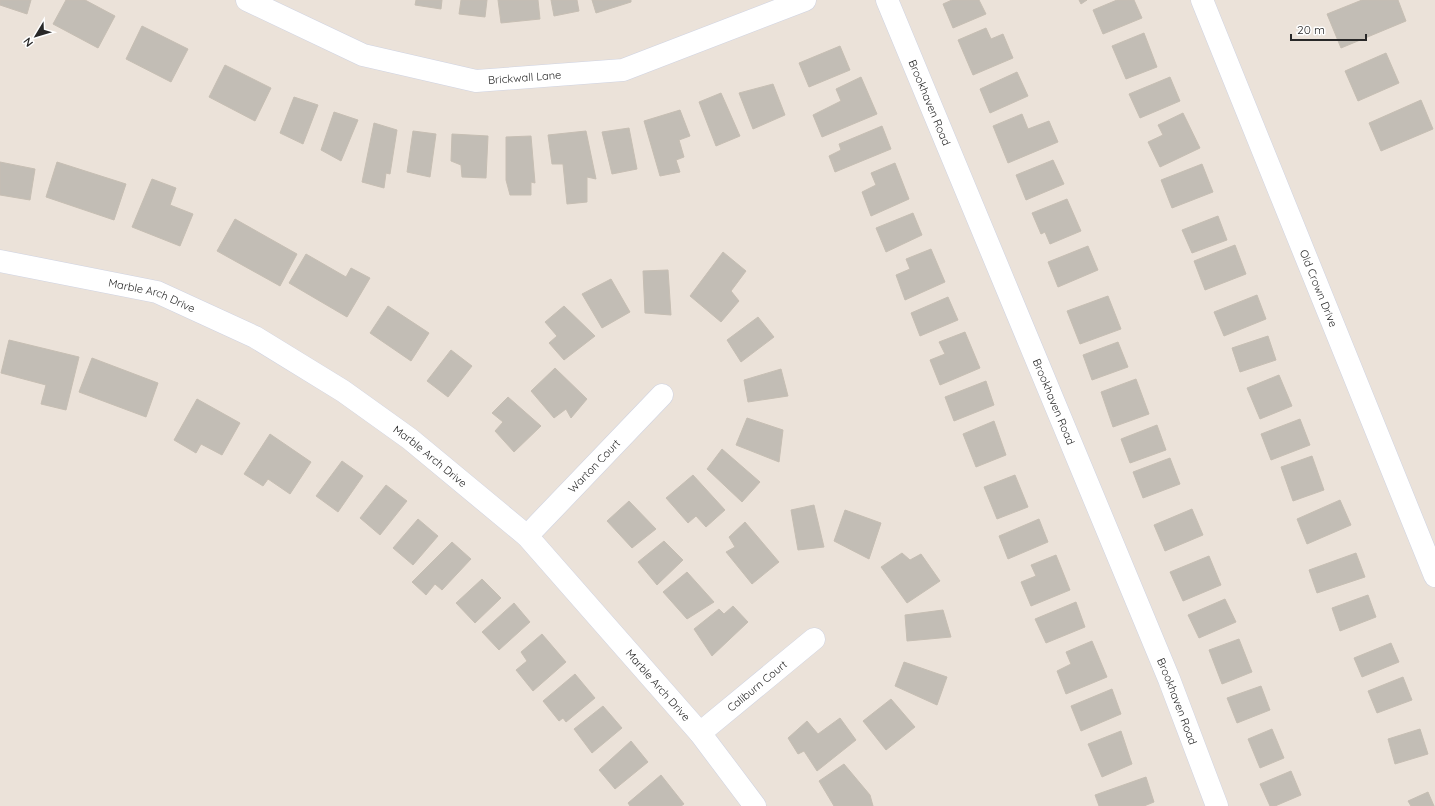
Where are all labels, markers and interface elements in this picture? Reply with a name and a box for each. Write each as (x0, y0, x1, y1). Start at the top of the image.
north arrow (16, 16, 56, 56)
scale bar (1291, 16, 1366, 42)
text: 20 m (1297, 22, 1325, 37)
text: N (20, 35, 36, 50)
street label: Brookhaven Road (906, 57, 954, 148)
street label: Brickwall Lane (487, 68, 562, 87)
street label: Old Crown Drive (1297, 247, 1341, 329)
street label: Marble Arch Drive (107, 276, 198, 316)
street label: Brookhaven Road (1030, 357, 1078, 447)
street label: Marble Arch Drive (390, 422, 470, 490)
street label: Warton Court (565, 436, 623, 496)
street label: Marble Arch Drive (623, 646, 693, 724)
street label: Brookhaven Road (1154, 656, 1200, 747)
street label: Caliburn Court (724, 657, 790, 715)

